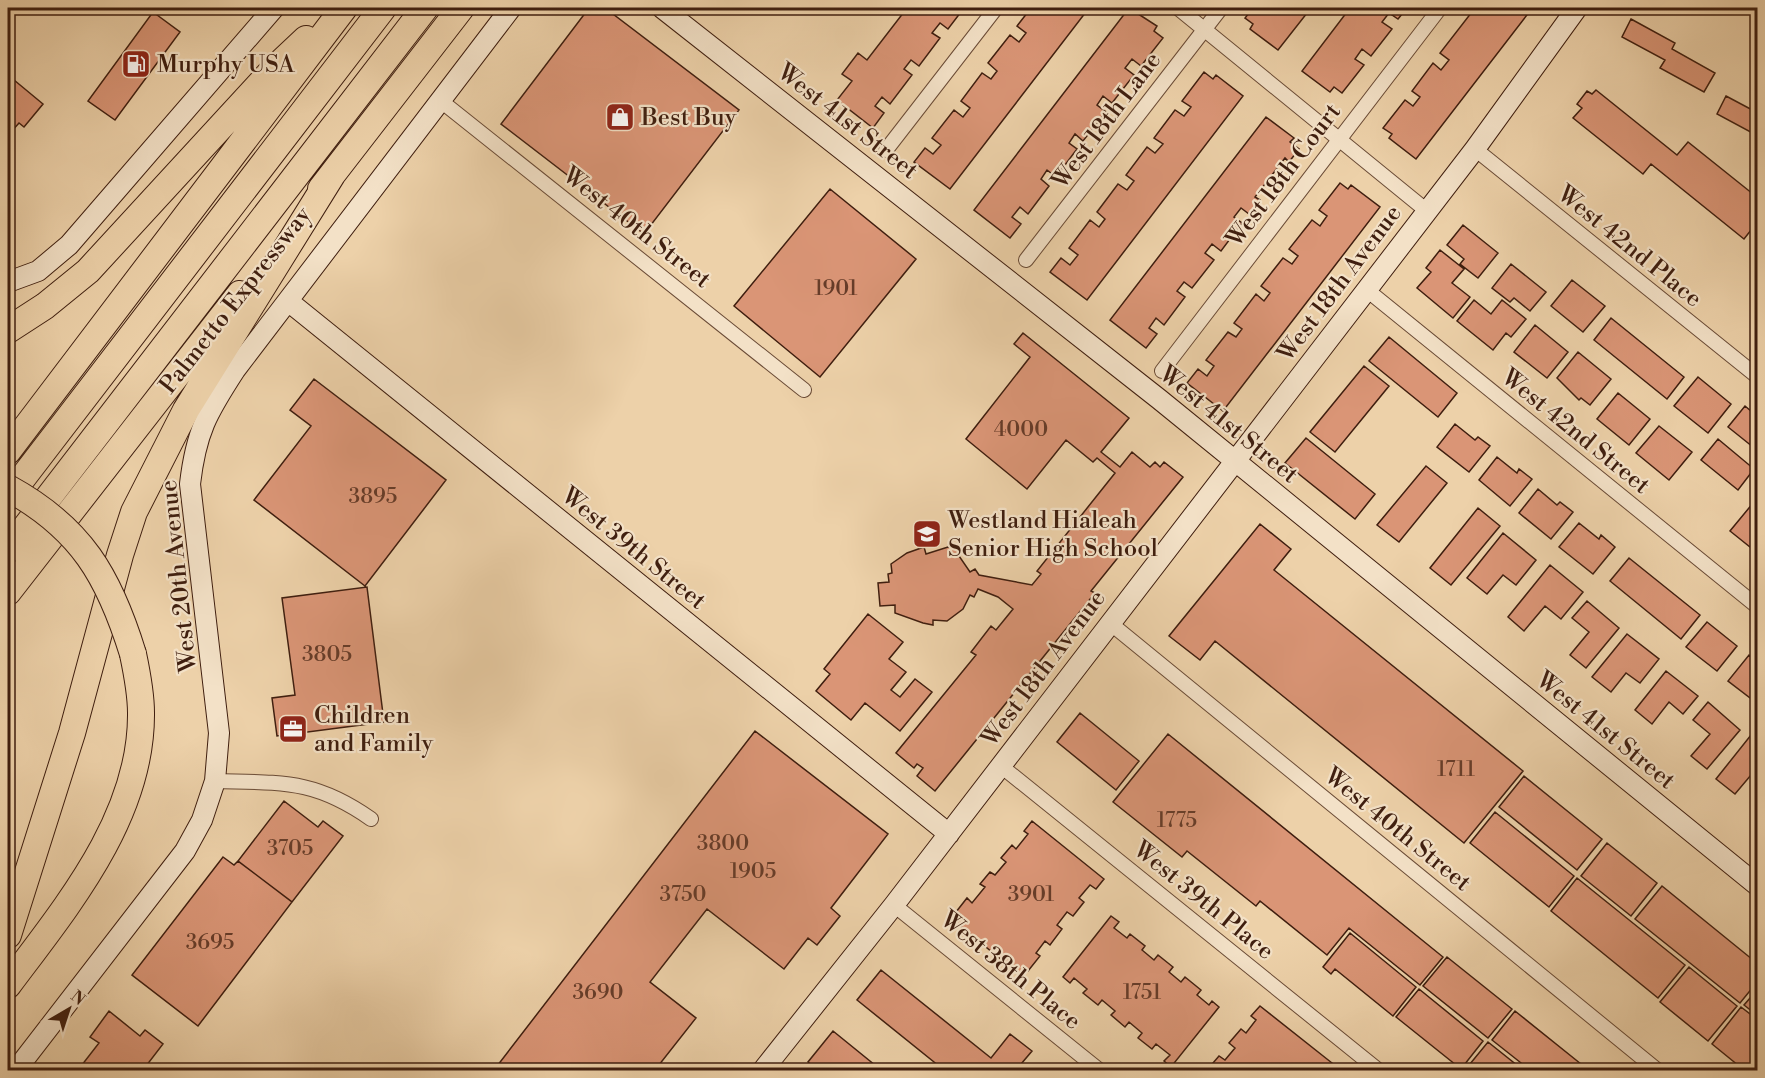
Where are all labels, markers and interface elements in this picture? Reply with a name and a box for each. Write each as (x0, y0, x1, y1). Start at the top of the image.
street label: West 18th Lane (1045, 46, 1168, 196)
fuel station icon: Murphy USA (120, 48, 152, 80)
place label: Murphy USA (157, 50, 295, 80)
street label: West 41st Street (770, 57, 924, 186)
street label: West 18th Court (1219, 97, 1348, 254)
shop icon: Best Buy (604, 101, 636, 133)
place label: Best Buy (640, 103, 737, 133)
street label: West 40th Street (555, 160, 717, 295)
street label: West 42nd Place (1550, 179, 1708, 314)
street label: West 18th Avenue (1271, 199, 1408, 369)
street label: Palmetto Expressway (153, 201, 318, 400)
house number: 1901 (814, 276, 858, 302)
street label: West 41st Street (1152, 359, 1304, 490)
street label: West 42nd Street (1494, 362, 1656, 501)
house number: 4000 (994, 417, 1048, 443)
street label: West 20th Avenue (154, 478, 204, 675)
street label: West 39th Street (554, 481, 712, 617)
house number: 3895 (349, 484, 397, 510)
place label: Westland Hialeah Senior High School (947, 506, 1158, 564)
school or university icon: Westland Hialeah Senior High School (911, 518, 943, 550)
street label: West 18th Avenue (975, 584, 1112, 754)
house number: 3805 (302, 642, 352, 668)
street label: West 41st Street (1529, 665, 1681, 796)
place label: Children and Family (314, 701, 434, 759)
office icon: Children and Family (277, 713, 309, 745)
house number: 1711 (1437, 757, 1475, 783)
street label: West 40th Street (1317, 761, 1477, 898)
house number: 1775 (1157, 808, 1197, 834)
house number: 3800 (697, 831, 749, 857)
street label: West 39th Place (1126, 834, 1280, 967)
house number: 3705 (267, 836, 313, 862)
house number: 1905 (730, 859, 776, 885)
house number: 3750 (660, 882, 706, 908)
house number: 3901 (1008, 882, 1054, 908)
street label: West 38th Place (933, 904, 1087, 1037)
house number: 3695 (186, 930, 234, 956)
north arrow (39, 979, 99, 1039)
house number: 3690 (573, 980, 623, 1006)
house number: 1751 (1123, 980, 1161, 1006)
text: N (67, 986, 89, 1010)

